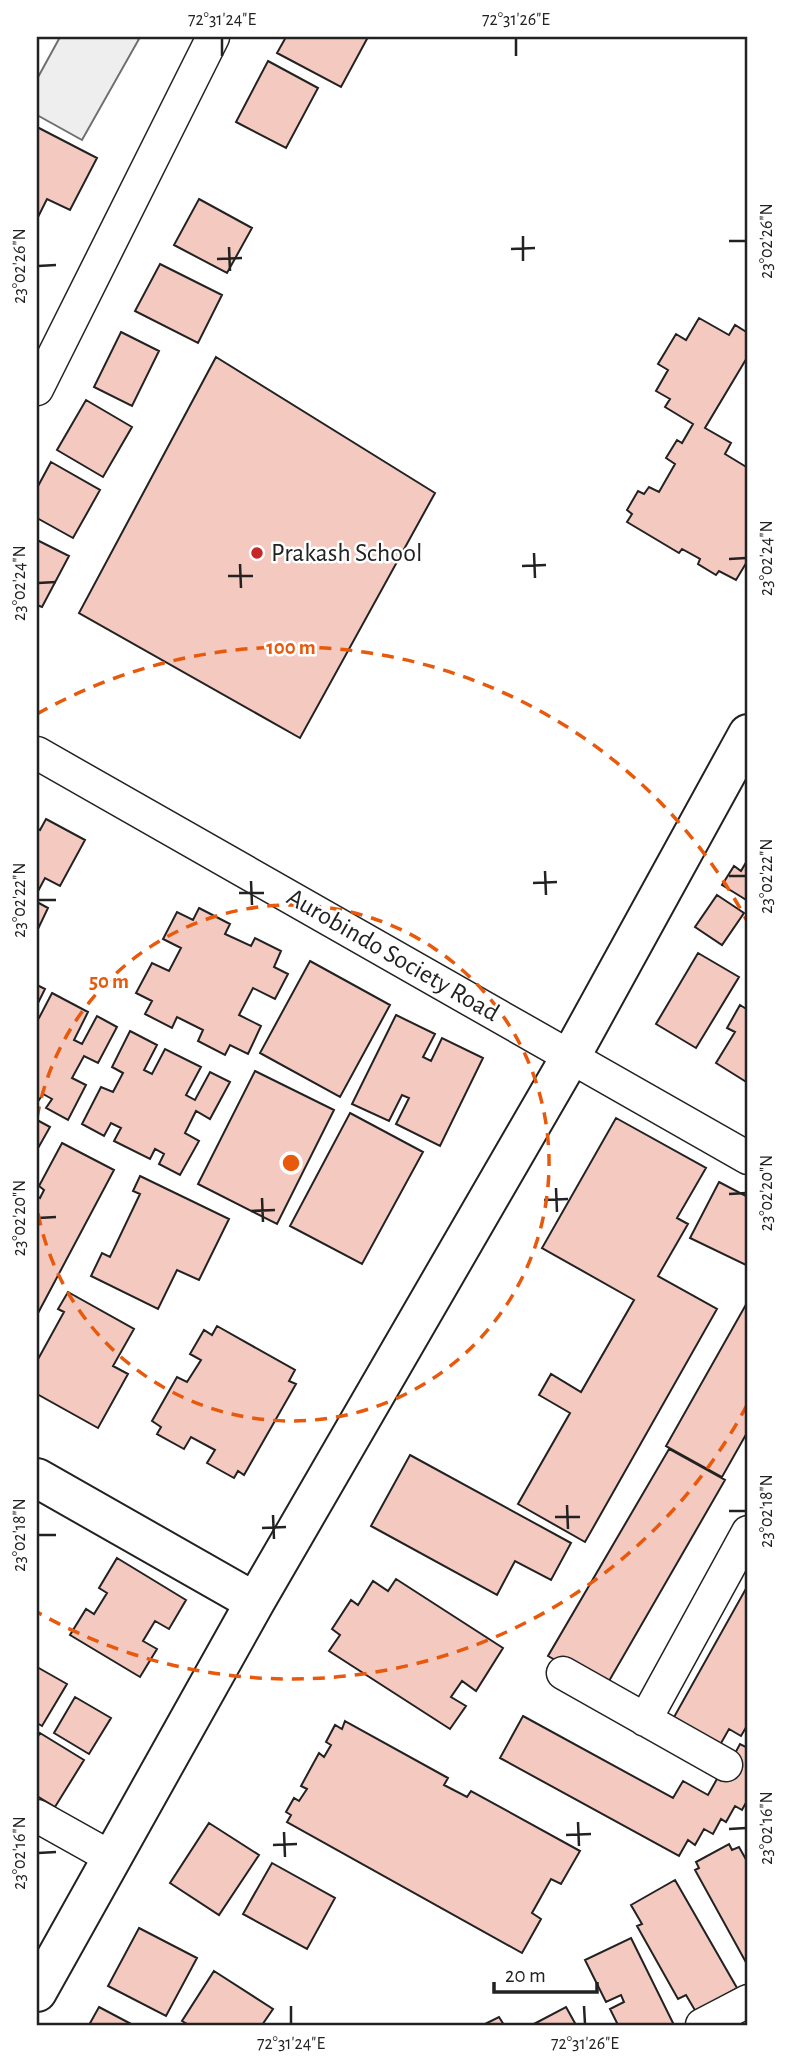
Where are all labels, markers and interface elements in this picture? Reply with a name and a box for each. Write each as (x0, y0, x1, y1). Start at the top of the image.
text: 72°31'24"E (188, 11, 256, 29)
text: 72°31'26"E (482, 11, 550, 29)
text: 23°02'26"N (758, 203, 776, 279)
text: 23°02'26"N (11, 228, 29, 304)
text: 23°02'24"N (758, 520, 776, 596)
place label: Prakash School (271, 540, 422, 566)
text: 23°02'24"N (11, 545, 29, 621)
marker: Prakash School (249, 545, 265, 561)
text: 100 m (266, 637, 316, 658)
text: 23°02'22"N (758, 838, 776, 914)
text: 23°02'22"N (11, 862, 29, 938)
street label: Aurobindo Society Road (282, 884, 504, 1026)
text: 50 m (89, 971, 129, 992)
centre of rings (279, 1151, 303, 1175)
text: 23°02'20"N (758, 1155, 776, 1231)
text: 23°02'20"N (11, 1180, 29, 1256)
text: 23°02'18"N (758, 1474, 776, 1548)
text: 23°02'18"N (11, 1498, 29, 1572)
text: 23°02'16"N (758, 1791, 776, 1865)
text: 23°02'16"N (11, 1816, 29, 1890)
scale bar (494, 1950, 598, 1994)
text: 20 m (505, 1965, 546, 1986)
text: 72°31'24"E (257, 2035, 325, 2053)
text: 72°31'26"E (551, 2035, 619, 2053)

